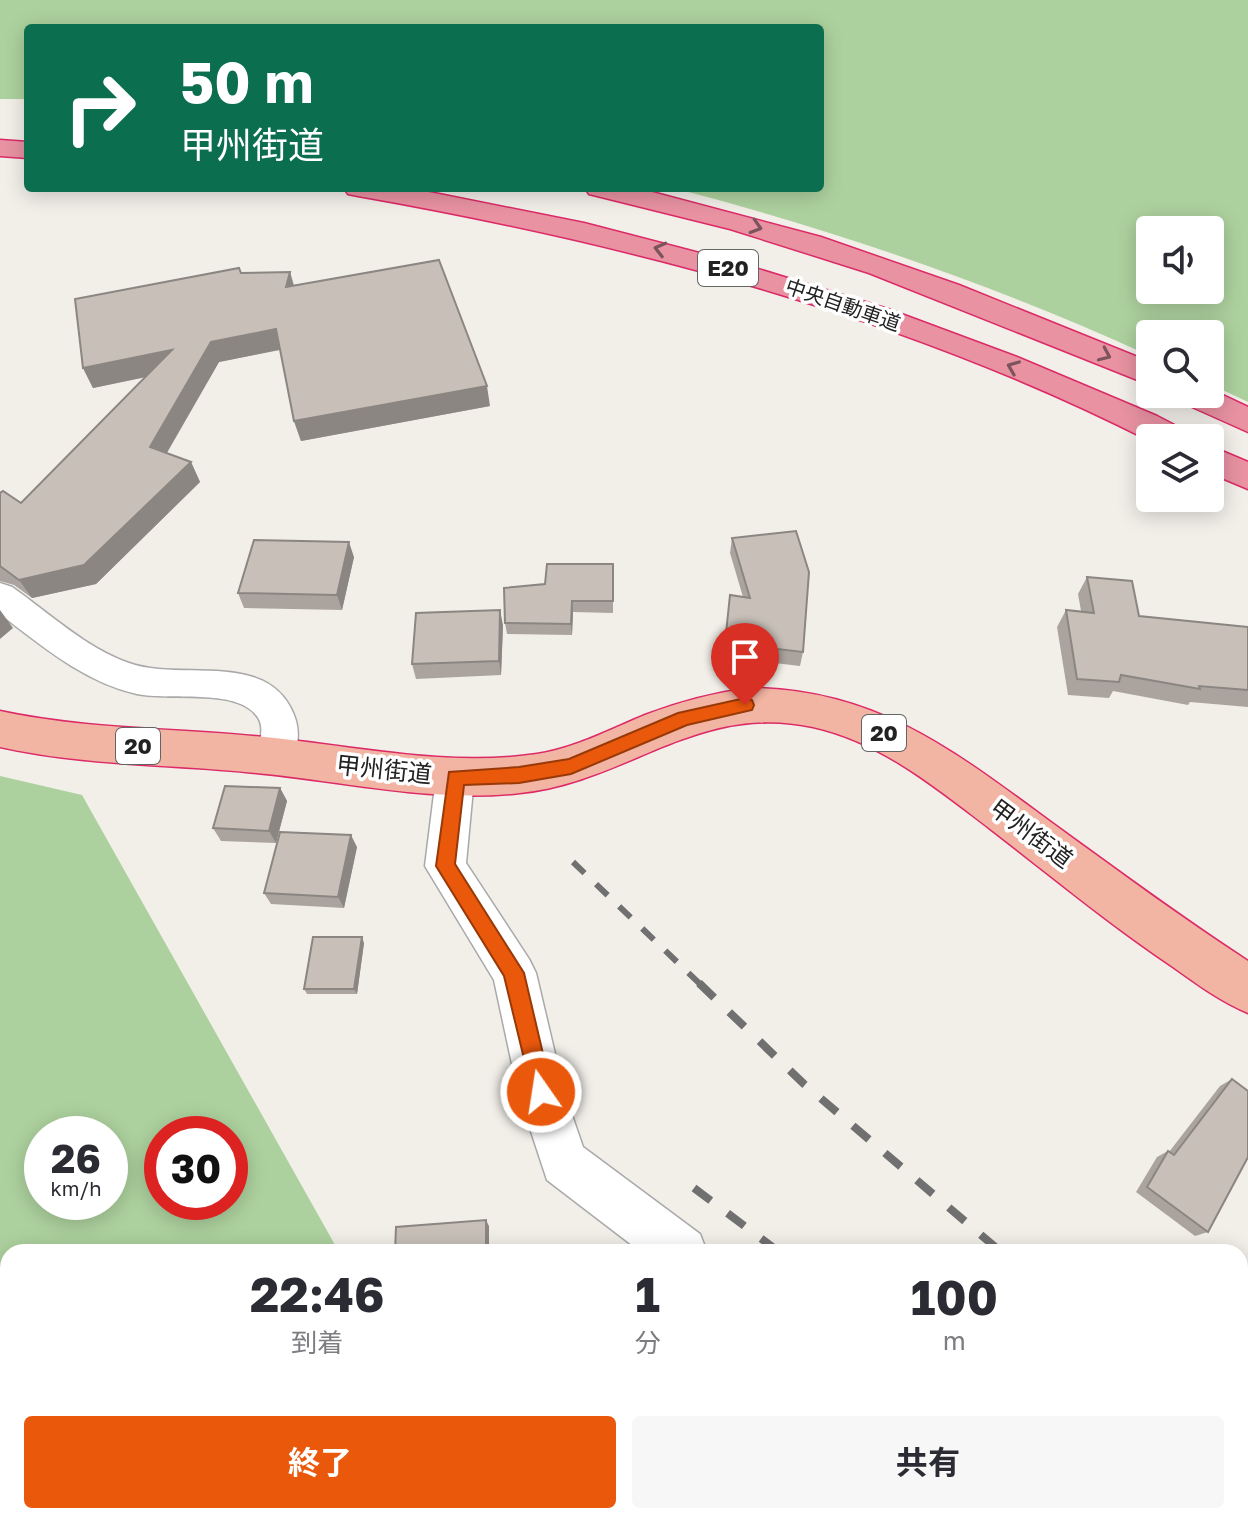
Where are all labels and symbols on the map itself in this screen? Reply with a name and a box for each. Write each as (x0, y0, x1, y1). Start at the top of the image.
one-way arrow (749, 218, 763, 234)
one-way arrow (654, 242, 668, 259)
road number: E20 (698, 250, 758, 286)
street label: 中央自動車道 (783, 273, 904, 335)
one-way arrow (1097, 345, 1111, 361)
one-way arrow (1007, 360, 1021, 376)
pin (711, 623, 779, 705)
road number: 20 (862, 715, 906, 751)
road number: 20 (116, 728, 160, 764)
street label: 甲州街道 (335, 749, 433, 788)
street label: 甲州街道 (985, 792, 1079, 873)
position arrow (499, 1050, 583, 1134)
speed limit sign: 30 (144, 1116, 248, 1220)

